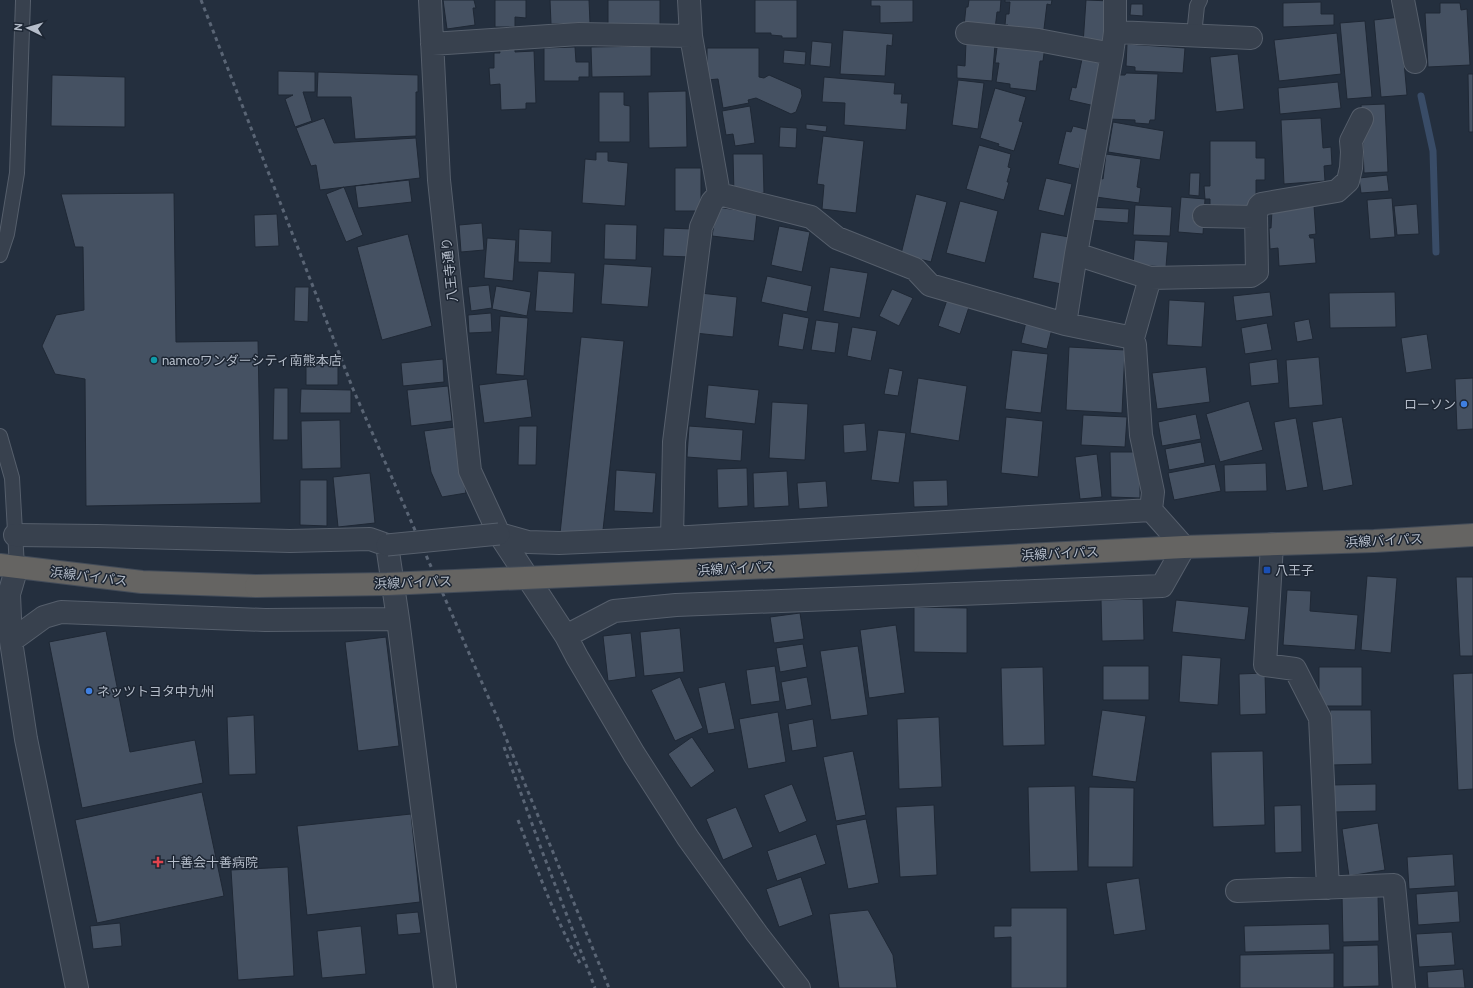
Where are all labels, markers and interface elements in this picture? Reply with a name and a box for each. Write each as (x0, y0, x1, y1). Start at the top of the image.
north arrow (8, 8, 48, 48)
text: N (11, 23, 25, 32)
street label: 八王寺通り (438, 237, 460, 303)
place label: namcoワンダーシティ南熊本店 (162, 352, 342, 368)
marker: namcoワンダーシティ南熊本店 (149, 355, 159, 365)
place label: ローソン (1404, 396, 1456, 412)
marker: ローソン (1459, 399, 1469, 409)
street label: 浜線バイパス (1345, 530, 1423, 550)
street label: 浜線バイパス (1021, 543, 1099, 563)
street label: 浜線バイパス (697, 558, 775, 578)
place label: 八王子 (1275, 562, 1314, 578)
street label: 浜線バイパス (49, 563, 129, 589)
marker: 八王子 (1262, 565, 1272, 575)
street label: 浜線バイパス (374, 573, 452, 591)
place label: ネッツトヨタ中九州 (97, 683, 214, 699)
marker: ネッツトヨタ中九州 (84, 686, 94, 696)
place label: 十善会十善病院 (167, 854, 258, 870)
marker: 十善会十善病院 (152, 856, 164, 868)

